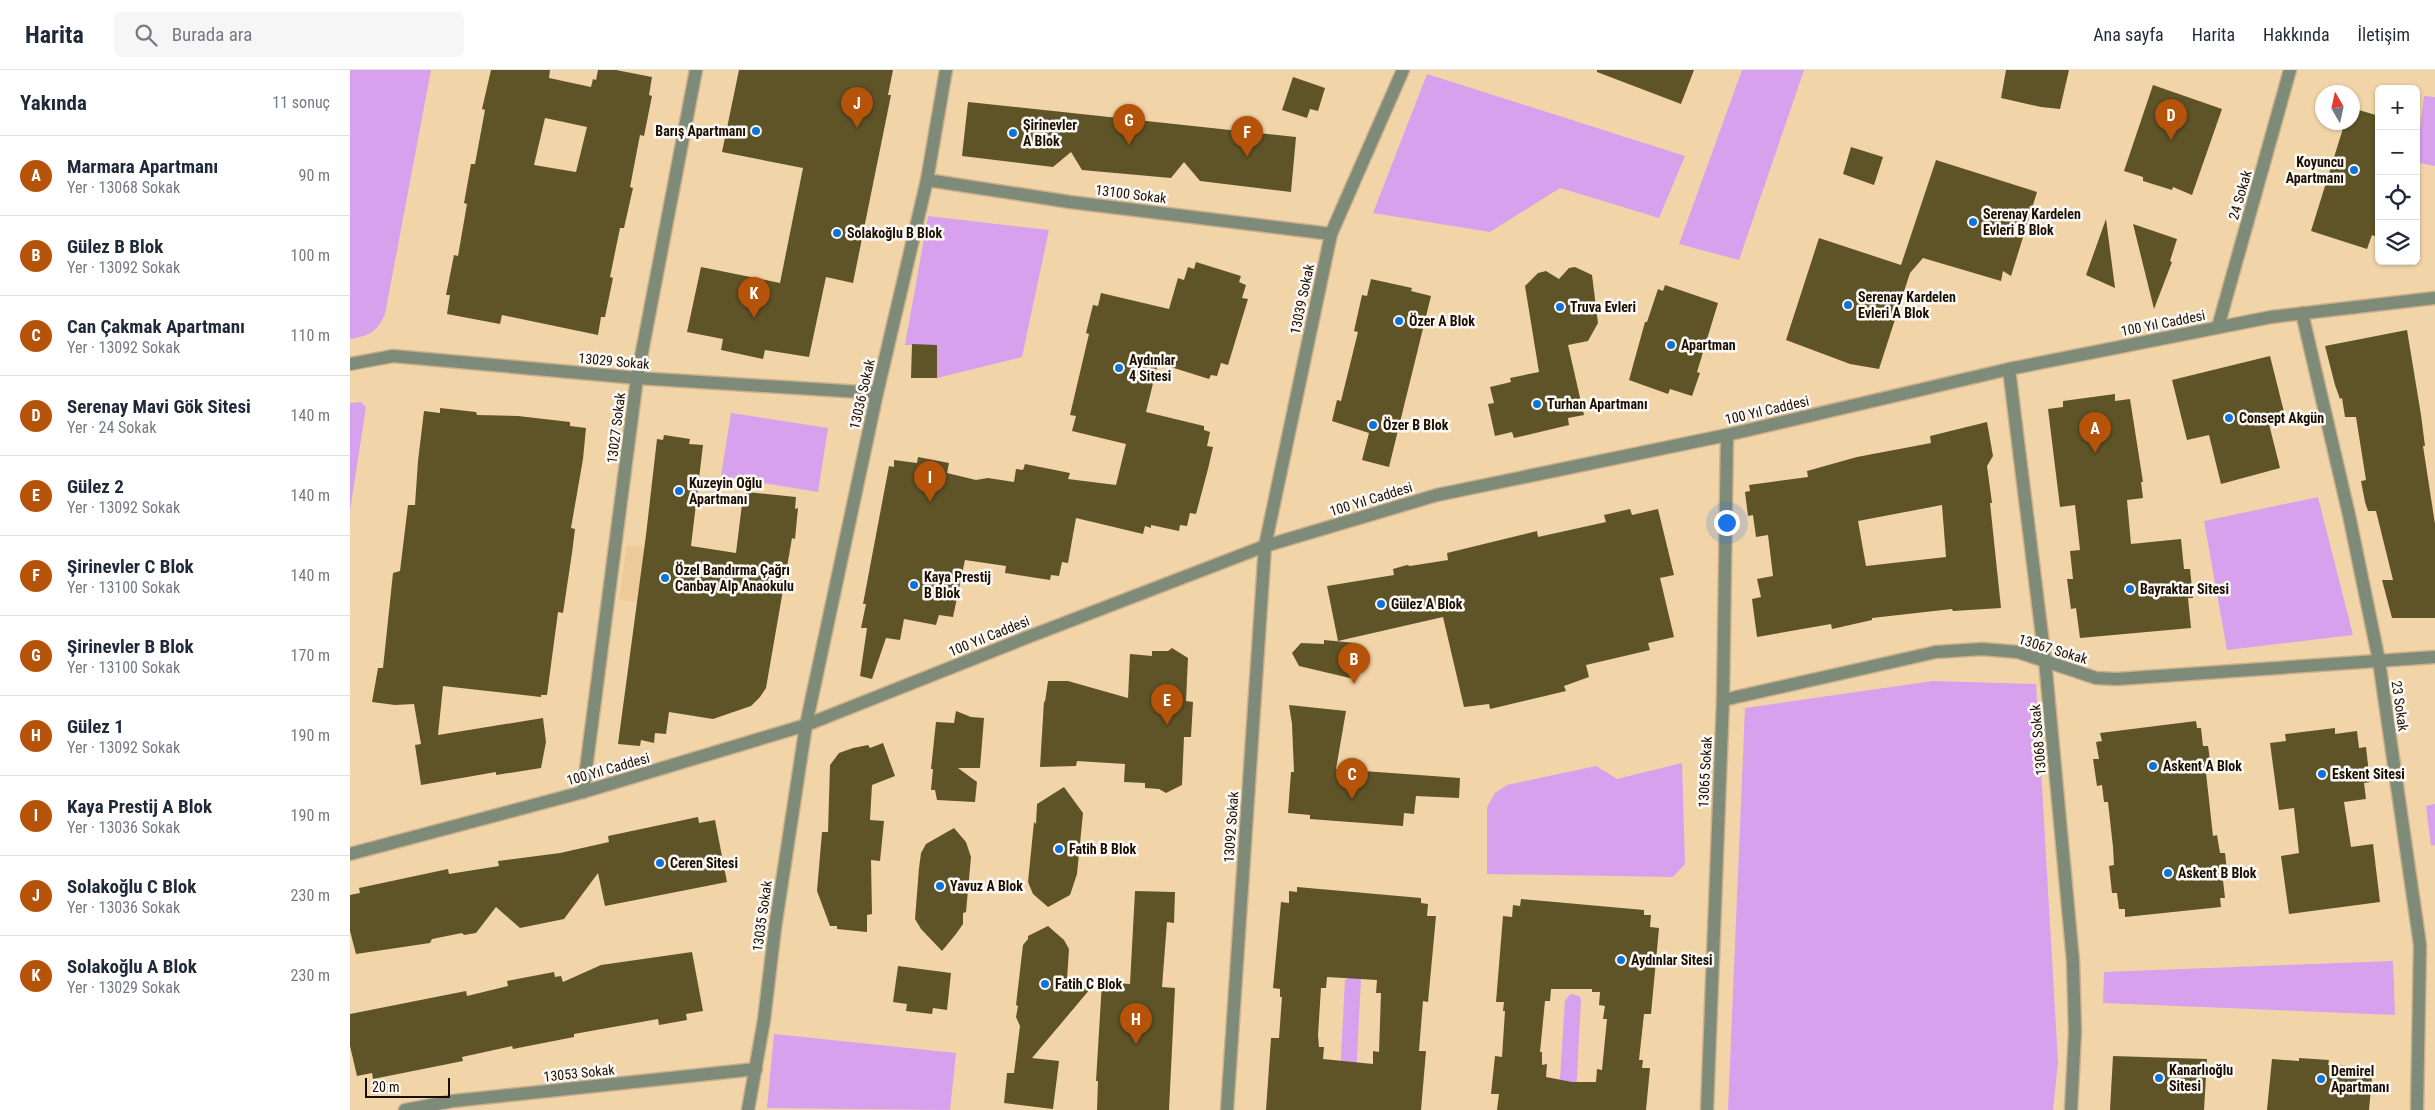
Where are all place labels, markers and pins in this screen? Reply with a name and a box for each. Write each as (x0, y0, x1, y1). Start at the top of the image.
pin: J (841, 87, 873, 128)
pin: D (2155, 99, 2187, 140)
pin: G (1113, 104, 1145, 145)
pin: F (1231, 116, 1263, 157)
place label: Şirinevler A Blok (1023, 117, 1077, 149)
place label: Barış Apartmanı (655, 123, 746, 139)
marker: Barış Apartmanı (750, 125, 762, 137)
marker: Şirinevler A Blok (1007, 127, 1019, 139)
place label: Koyuncu Apartmanı (2286, 154, 2344, 186)
marker: Koyuncu Apartmanı (2348, 164, 2360, 176)
place label: Serenay Kardelen Evleri B Blok (1983, 206, 2081, 238)
marker: Serenay Kardelen Evleri B Blok (1967, 216, 1979, 228)
place label: Solakoğlu B Blok (847, 225, 942, 241)
marker: Solakoğlu B Blok (831, 227, 843, 239)
pin: K (738, 277, 770, 318)
place label: Serenay Kardelen Evleri A Blok (1858, 289, 1956, 321)
place label: Truva Evleri (1570, 299, 1636, 315)
marker: Serenay Kardelen Evleri A Blok (1842, 299, 1854, 311)
marker: Truva Evleri (1554, 301, 1566, 313)
place label: Özer A Blok (1409, 313, 1475, 329)
marker: Özer A Blok (1393, 315, 1405, 327)
place label: Apartman (1681, 337, 1736, 353)
marker: Apartman (1665, 339, 1677, 351)
place label: Aydınlar 4 Sitesi (1129, 352, 1176, 384)
marker: Aydınlar 4 Sitesi (1113, 362, 1125, 374)
place label: Turhan Apartmanı (1547, 396, 1648, 412)
marker: Turhan Apartmanı (1531, 398, 1543, 410)
place label: Consept Akgün (2239, 410, 2324, 426)
pin: A (2079, 412, 2111, 453)
marker: Consept Akgün (2223, 412, 2235, 424)
place label: Özer B Blok (1383, 417, 1449, 433)
marker: Özer B Blok (1367, 419, 1379, 431)
pin: I (914, 461, 946, 502)
place label: Kuzeyin Oğlu Apartmanı (689, 475, 762, 507)
marker: Kuzeyin Oğlu Apartmanı (673, 485, 685, 497)
place label: Özel Bandırma Çağrı Canbay Alp Anaokulu (675, 562, 794, 594)
place label: Kaya Prestij B Blok (924, 569, 991, 601)
marker: Özel Bandırma Çağrı Canbay Alp Anaokulu (659, 572, 671, 584)
marker: Kaya Prestij B Blok (908, 579, 920, 591)
place label: Bayraktar Sitesi (2140, 581, 2229, 597)
marker: Bayraktar Sitesi (2124, 583, 2136, 595)
place label: Gülez A Blok (1391, 596, 1463, 612)
marker: Gülez A Blok (1375, 598, 1387, 610)
pin: B (1338, 643, 1370, 684)
pin: E (1151, 684, 1183, 725)
pin: C (1336, 758, 1368, 799)
place label: Askent A Blok (2163, 758, 2242, 774)
marker: Askent A Blok (2147, 760, 2159, 772)
place label: Eskent Sitesi (2332, 766, 2405, 782)
marker: Eskent Sitesi (2316, 768, 2328, 780)
place label: Fatih B Blok (1069, 841, 1136, 857)
marker: Fatih B Blok (1053, 843, 1065, 855)
place label: Ceren Sitesi (670, 855, 738, 871)
marker: Ceren Sitesi (654, 857, 666, 869)
place label: Askent B Blok (2178, 865, 2257, 881)
marker: Askent B Blok (2162, 867, 2174, 879)
place label: Yavuz A Blok (950, 878, 1023, 894)
marker: Yavuz A Blok (934, 880, 946, 892)
place label: Aydınlar Sitesi (1631, 952, 1713, 968)
marker: Aydınlar Sitesi (1615, 954, 1627, 966)
place label: Fatih C Blok (1055, 976, 1123, 992)
marker: Fatih C Blok (1039, 978, 1051, 990)
pin: H (1120, 1003, 1152, 1044)
place label: Kanarlıoğlu Sitesi (2169, 1062, 2233, 1094)
place label: Demirel Apartmanı (2331, 1063, 2389, 1095)
marker: Kanarlıoğlu Sitesi (2153, 1072, 2165, 1084)
marker: Demirel Apartmanı (2315, 1073, 2327, 1085)

